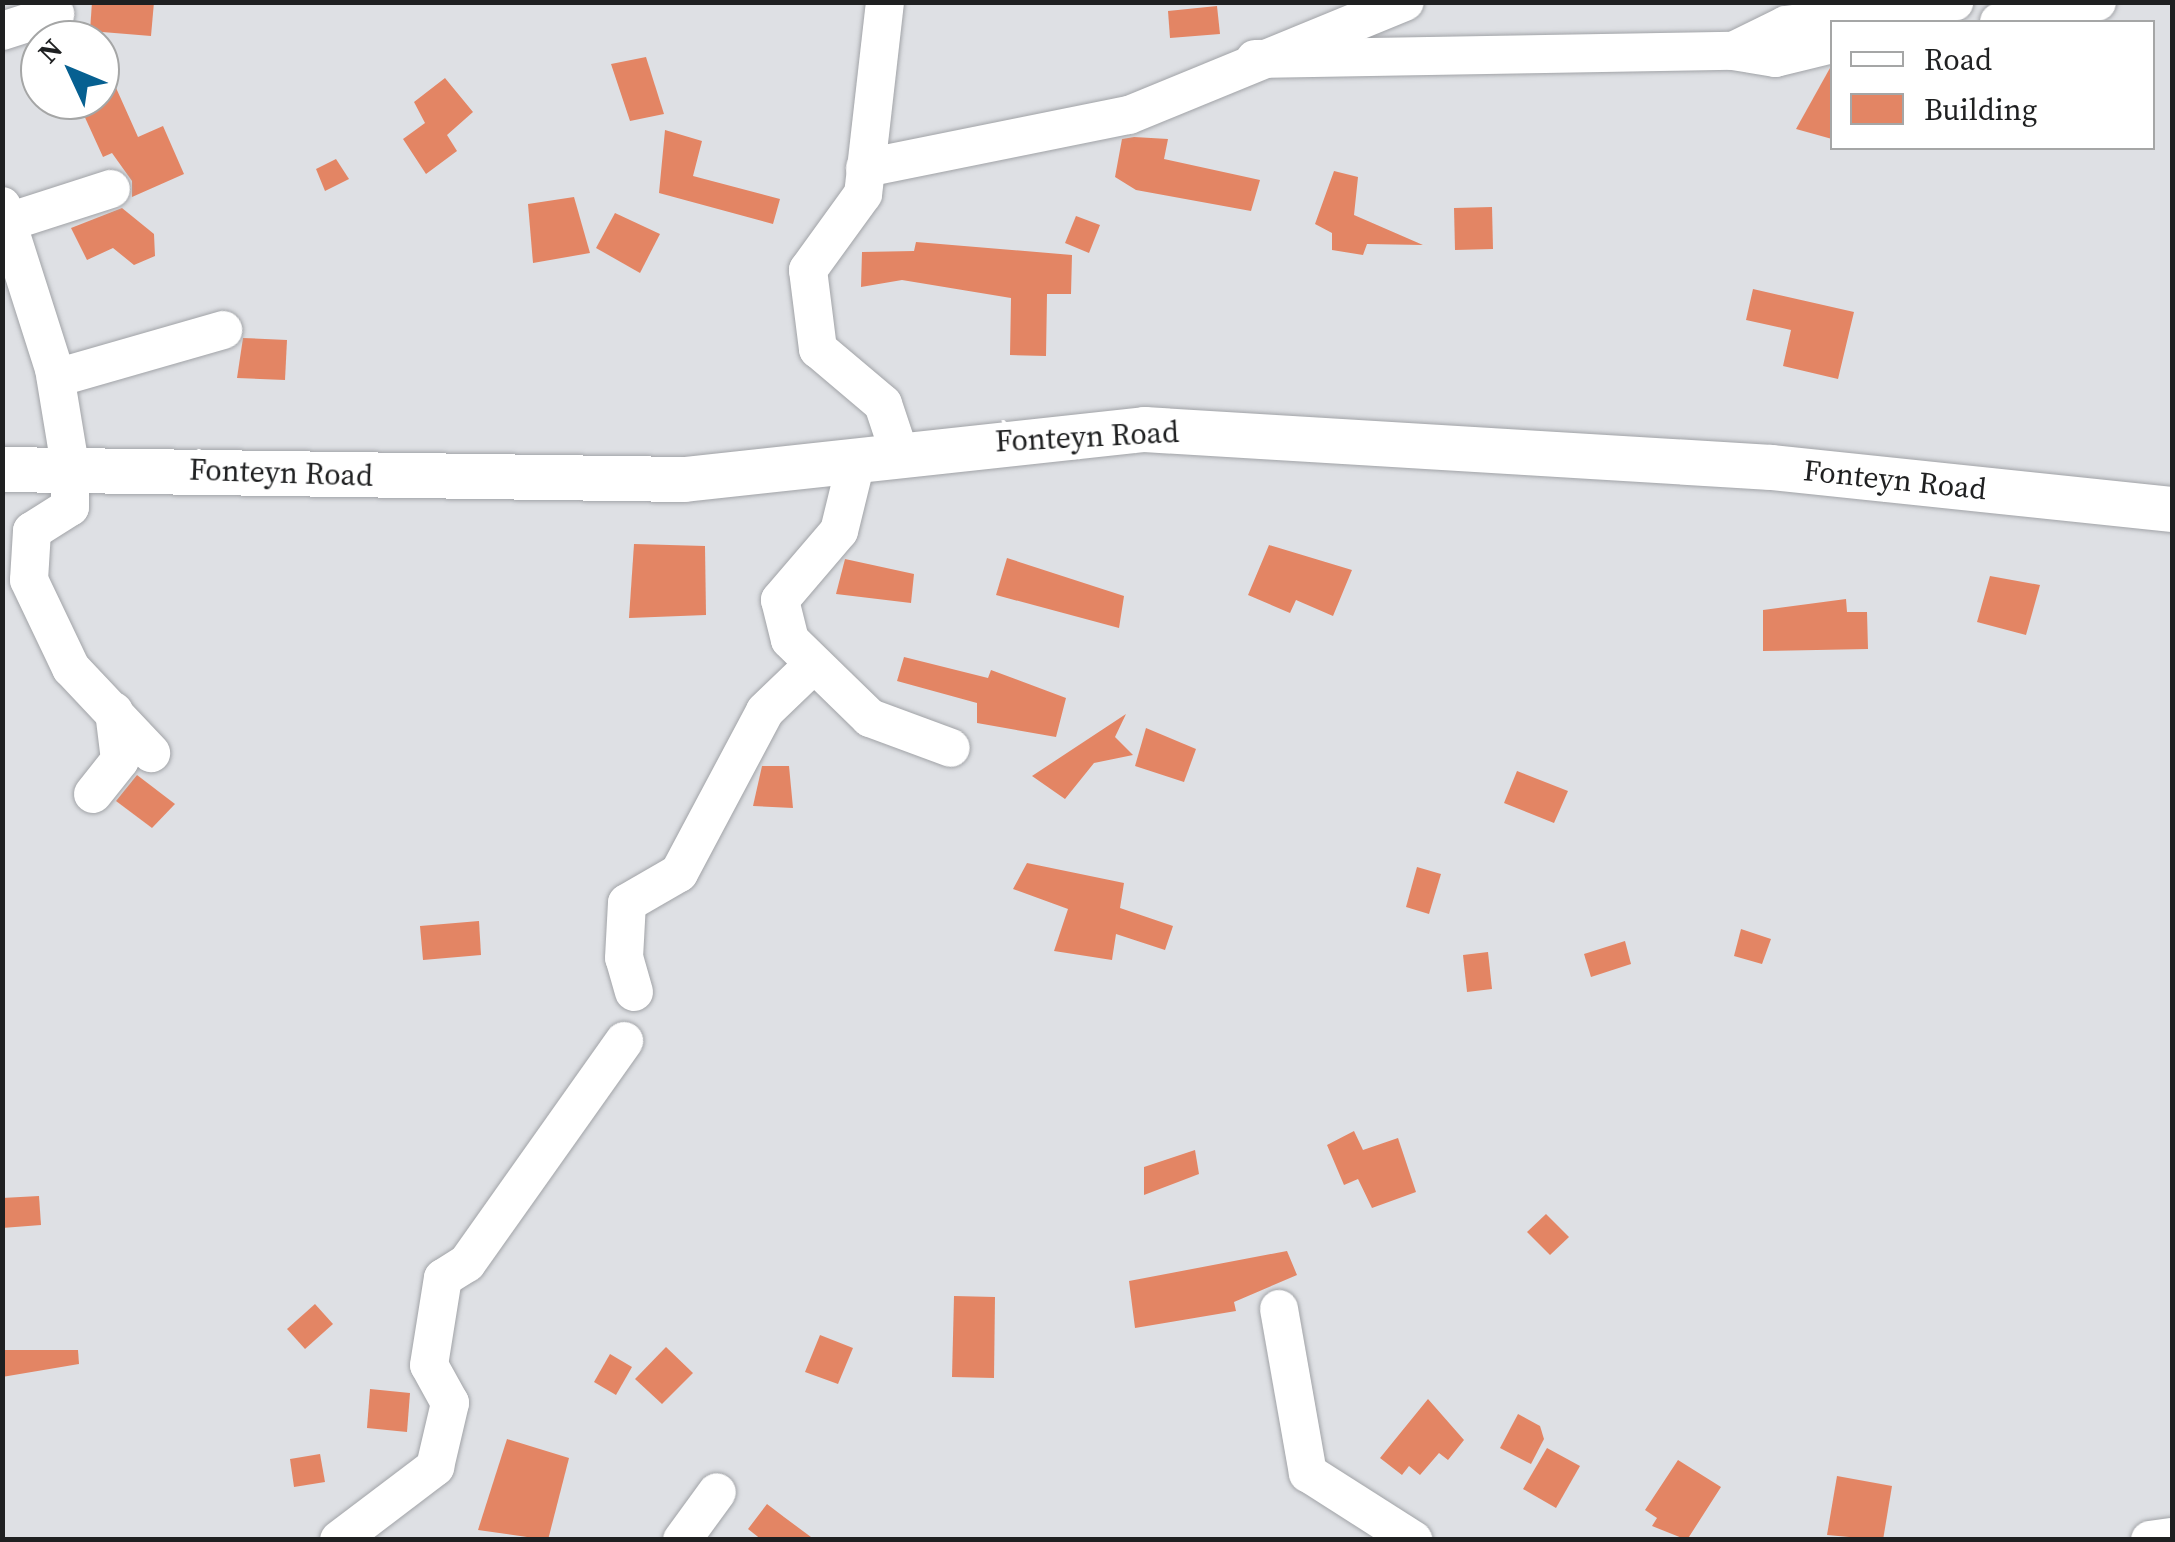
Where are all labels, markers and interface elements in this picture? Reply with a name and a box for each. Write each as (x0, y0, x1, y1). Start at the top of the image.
north arrow (20, 20, 120, 120)
legend (1830, 20, 2155, 150)
text: N (29, 30, 71, 71)
text: Road (1924, 39, 1992, 80)
text: Building (1924, 89, 2037, 130)
street label: Fonteyn Road (994, 414, 1180, 460)
street label: Fonteyn Road (188, 452, 374, 494)
street label: Fonteyn Road (1802, 452, 1988, 508)

